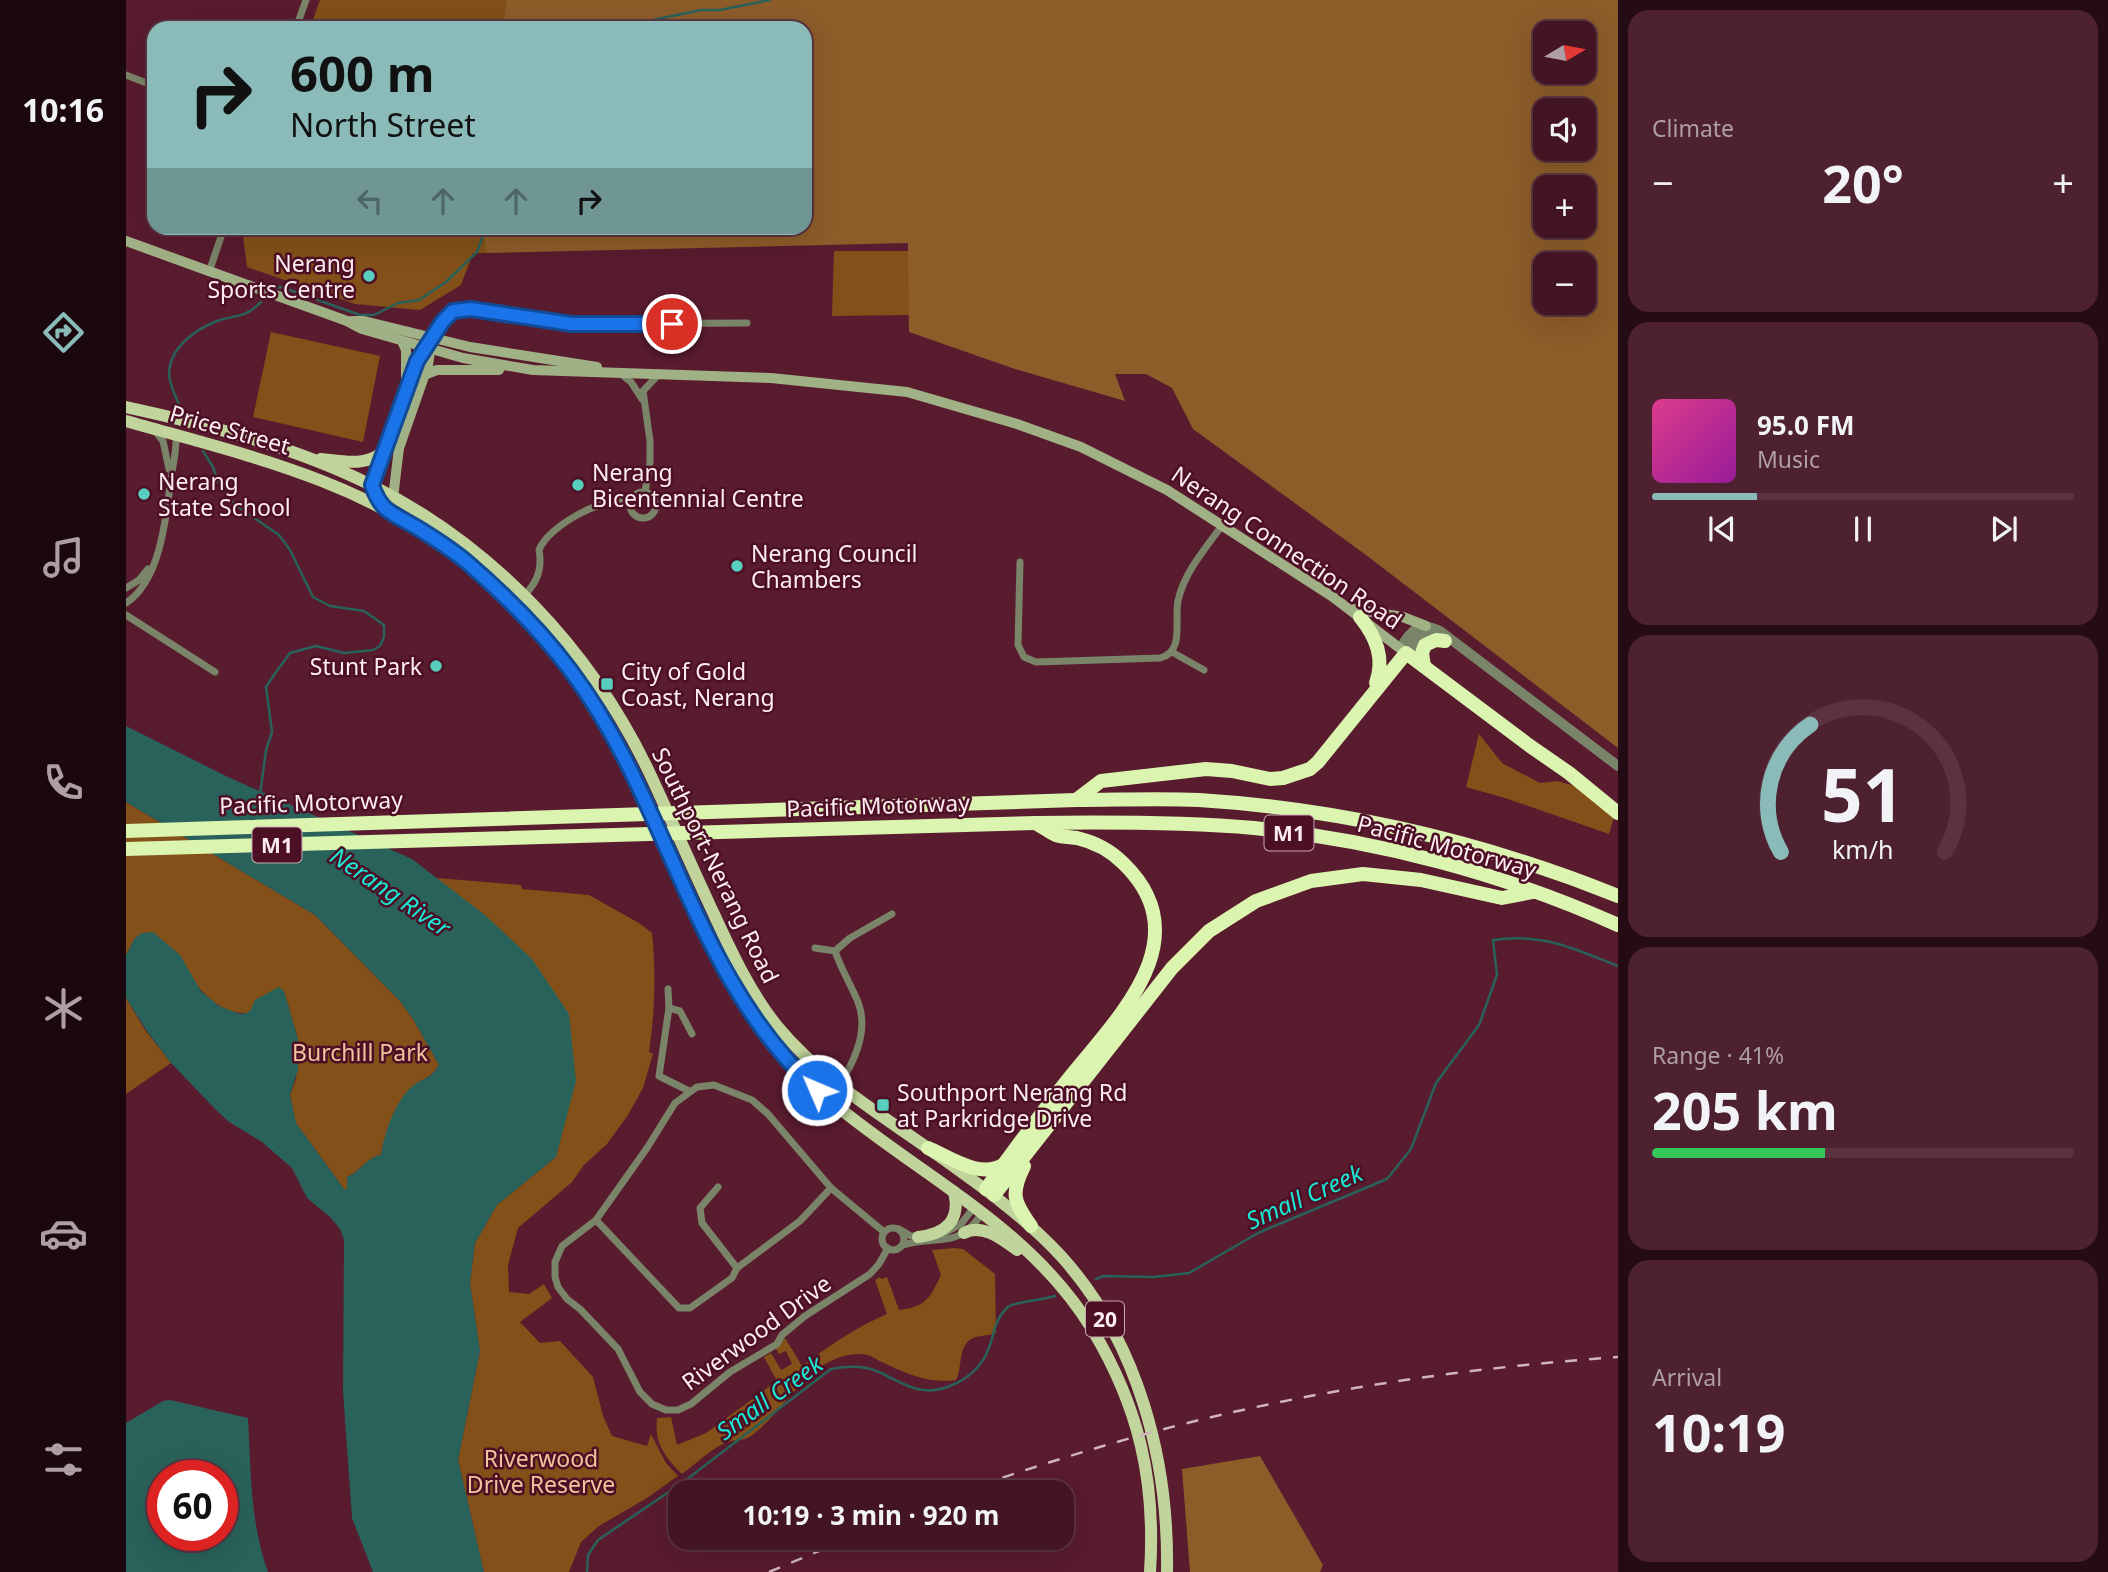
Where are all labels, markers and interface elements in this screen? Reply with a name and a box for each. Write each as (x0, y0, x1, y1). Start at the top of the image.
north arrow (1533, 21, 1596, 84)
map controls (1533, 21, 1596, 315)
text: 600 m (290, 40, 435, 106)
icon: right (175, 49, 266, 140)
text: 10:16 (22, 88, 104, 131)
button: sound (1533, 98, 1596, 161)
text: North Street (290, 103, 476, 146)
text: Climate (1652, 112, 1734, 144)
text: 20° (1822, 147, 1904, 218)
text: − (1652, 156, 1674, 208)
text: + (2052, 156, 2074, 208)
button: + (1533, 175, 1596, 238)
icon: left (351, 182, 389, 220)
icon: ahead (424, 182, 462, 220)
icon: ahead (497, 182, 535, 220)
icon: right (570, 182, 608, 220)
place label: Nerang Sports Centre (207, 247, 355, 305)
button: − (1533, 252, 1596, 315)
marker: Nerang Sports Centre (361, 268, 377, 284)
pin (642, 294, 702, 354)
icon: arrive (653, 305, 691, 343)
icon: directions (39, 308, 88, 357)
street label: Price Street (166, 397, 294, 461)
text: 95.0 FM (1757, 407, 1854, 443)
text: Music (1757, 443, 1820, 475)
place label: Nerang Bicentennial Centre (592, 456, 804, 514)
street label: Nerang Connection Road (1166, 458, 1408, 636)
place label: Nerang State School (158, 465, 291, 523)
marker: Nerang Bicentennial Centre (570, 477, 586, 493)
marker: Nerang State School (136, 486, 152, 502)
icon: previous (1703, 510, 1741, 548)
icon: pause (1844, 510, 1882, 548)
icon: next (1985, 510, 2023, 548)
icon: music (39, 533, 88, 582)
place label: Nerang Council Chambers (751, 537, 918, 595)
marker: Nerang Council Chambers (729, 558, 745, 574)
place label: Stunt Park (310, 650, 423, 682)
place label: City of Gold Coast, Nerang (621, 655, 775, 713)
marker: Stunt Park (428, 658, 444, 674)
marker: City of Gold Coast, Nerang (599, 676, 615, 692)
street label: Southport-Nerang Road (645, 742, 787, 988)
text: 51 (1821, 744, 1905, 843)
icon: phone (39, 758, 88, 807)
street label: Pacific Motorway (219, 783, 404, 821)
street label: Pacific Motorway (786, 786, 971, 824)
street label: Pacific Motorway (1354, 807, 1540, 885)
road number: M1 (1264, 816, 1314, 850)
road number: M1 (253, 828, 302, 862)
text: km/h (1832, 832, 1894, 866)
water label: Nerang River (324, 839, 459, 944)
icon: climate (39, 984, 88, 1033)
park label: Burchill Park (292, 1036, 429, 1068)
text: Range · 41% (1652, 1039, 1784, 1071)
position arrow (780, 1053, 854, 1127)
text: 205 km (1652, 1074, 1838, 1145)
place label: Southport Nerang Rd at Parkridge Drive (897, 1076, 1127, 1134)
marker: Southport Nerang Rd at Parkridge Drive (875, 1097, 891, 1113)
water label: Small Creek (1240, 1155, 1369, 1236)
icon: car (39, 1209, 88, 1258)
street label: Riverwood Drive (675, 1267, 837, 1397)
road number: 20 (1086, 1302, 1124, 1336)
water label: Small Creek (709, 1346, 830, 1447)
text: Arrival (1652, 1361, 1722, 1393)
text: 10:19 (1652, 1396, 1786, 1467)
icon: filters (39, 1435, 88, 1484)
park label: Riverwood Drive Reserve (467, 1442, 615, 1500)
speed limit sign: 60 (147, 1460, 238, 1551)
text: 10:19 · 3 min · 920 m (743, 1497, 999, 1533)

